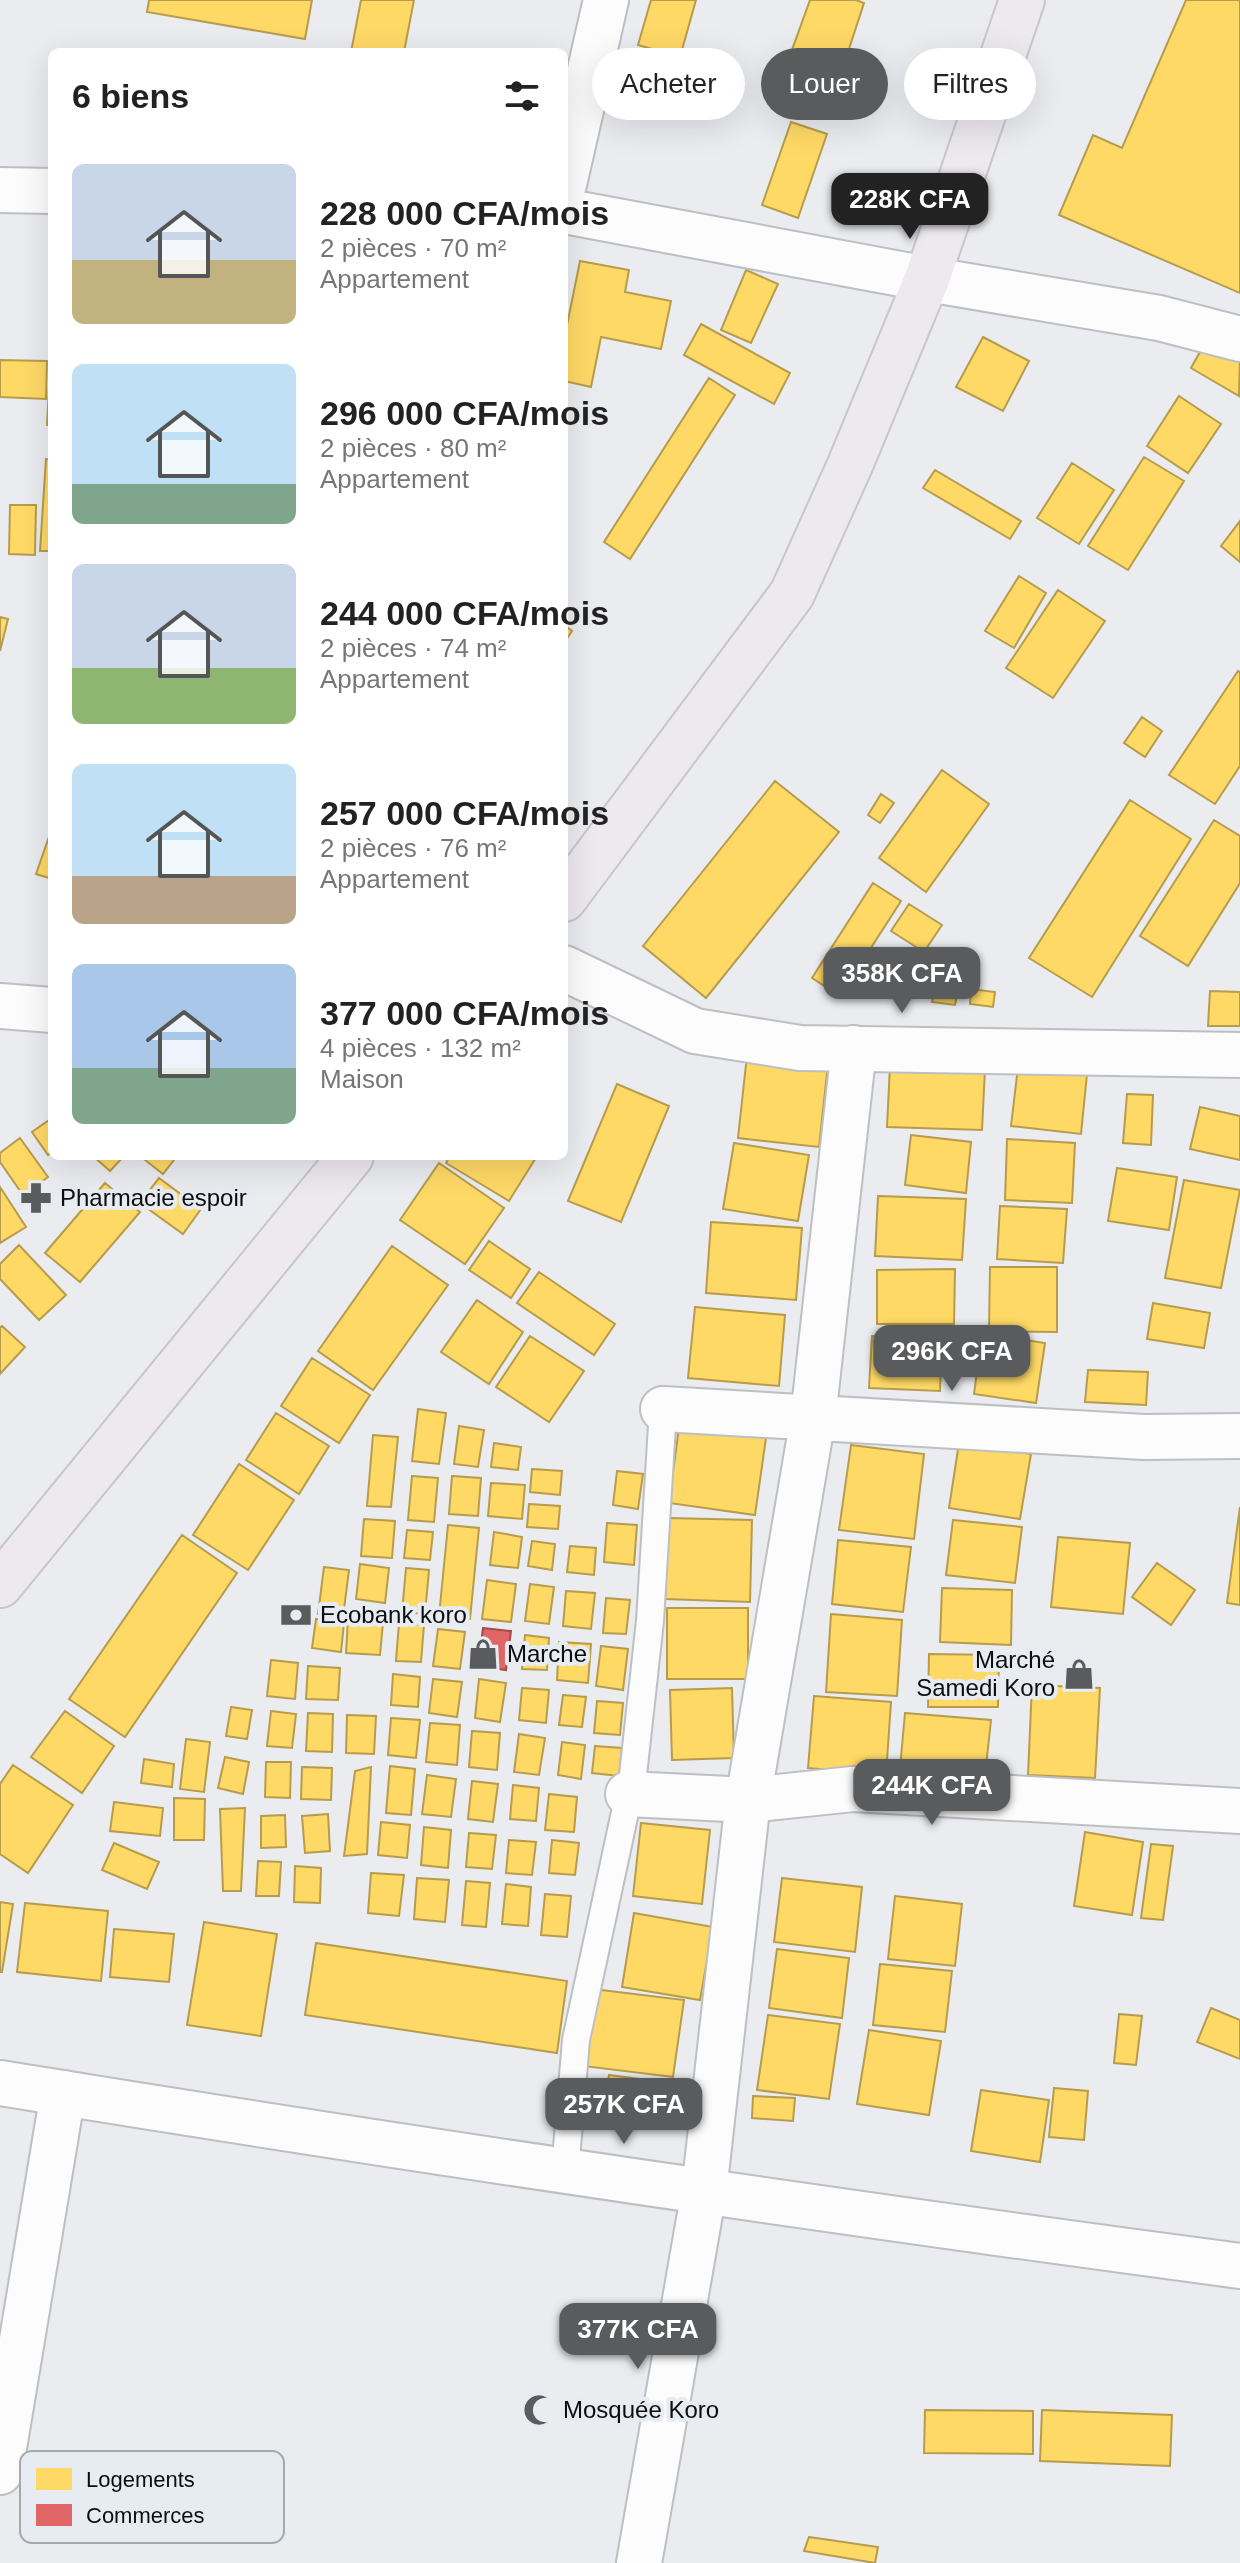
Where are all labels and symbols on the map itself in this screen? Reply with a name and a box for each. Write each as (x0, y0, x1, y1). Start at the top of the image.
pin: 228K CFA (827, 173, 993, 241)
pin: 358K CFA (819, 947, 985, 1015)
pharmacy icon: Pharmacie espoir (19, 1181, 53, 1215)
place label: Pharmacie espoir (60, 1184, 247, 1211)
pin: 296K CFA (869, 1325, 1035, 1393)
bank icon: Ecobank koro (279, 1598, 313, 1632)
place label: Ecobank koro (320, 1601, 467, 1628)
shop icon: Marche (466, 1637, 500, 1671)
place label: Marche (507, 1640, 587, 1667)
place label: Marché Samedi Koro (916, 1646, 1055, 1701)
shop icon: Marché Samedi Koro (1062, 1657, 1096, 1691)
pin: 244K CFA (849, 1759, 1015, 1827)
pin: 257K CFA (541, 2078, 707, 2146)
pin: 377K CFA (555, 2303, 721, 2371)
mosque icon: Mosquée Koro (522, 2393, 556, 2427)
place label: Mosquée Koro (563, 2396, 719, 2423)
legend (20, 2451, 284, 2543)
text: Logements (86, 2467, 195, 2492)
text: Commerces (86, 2503, 205, 2528)

